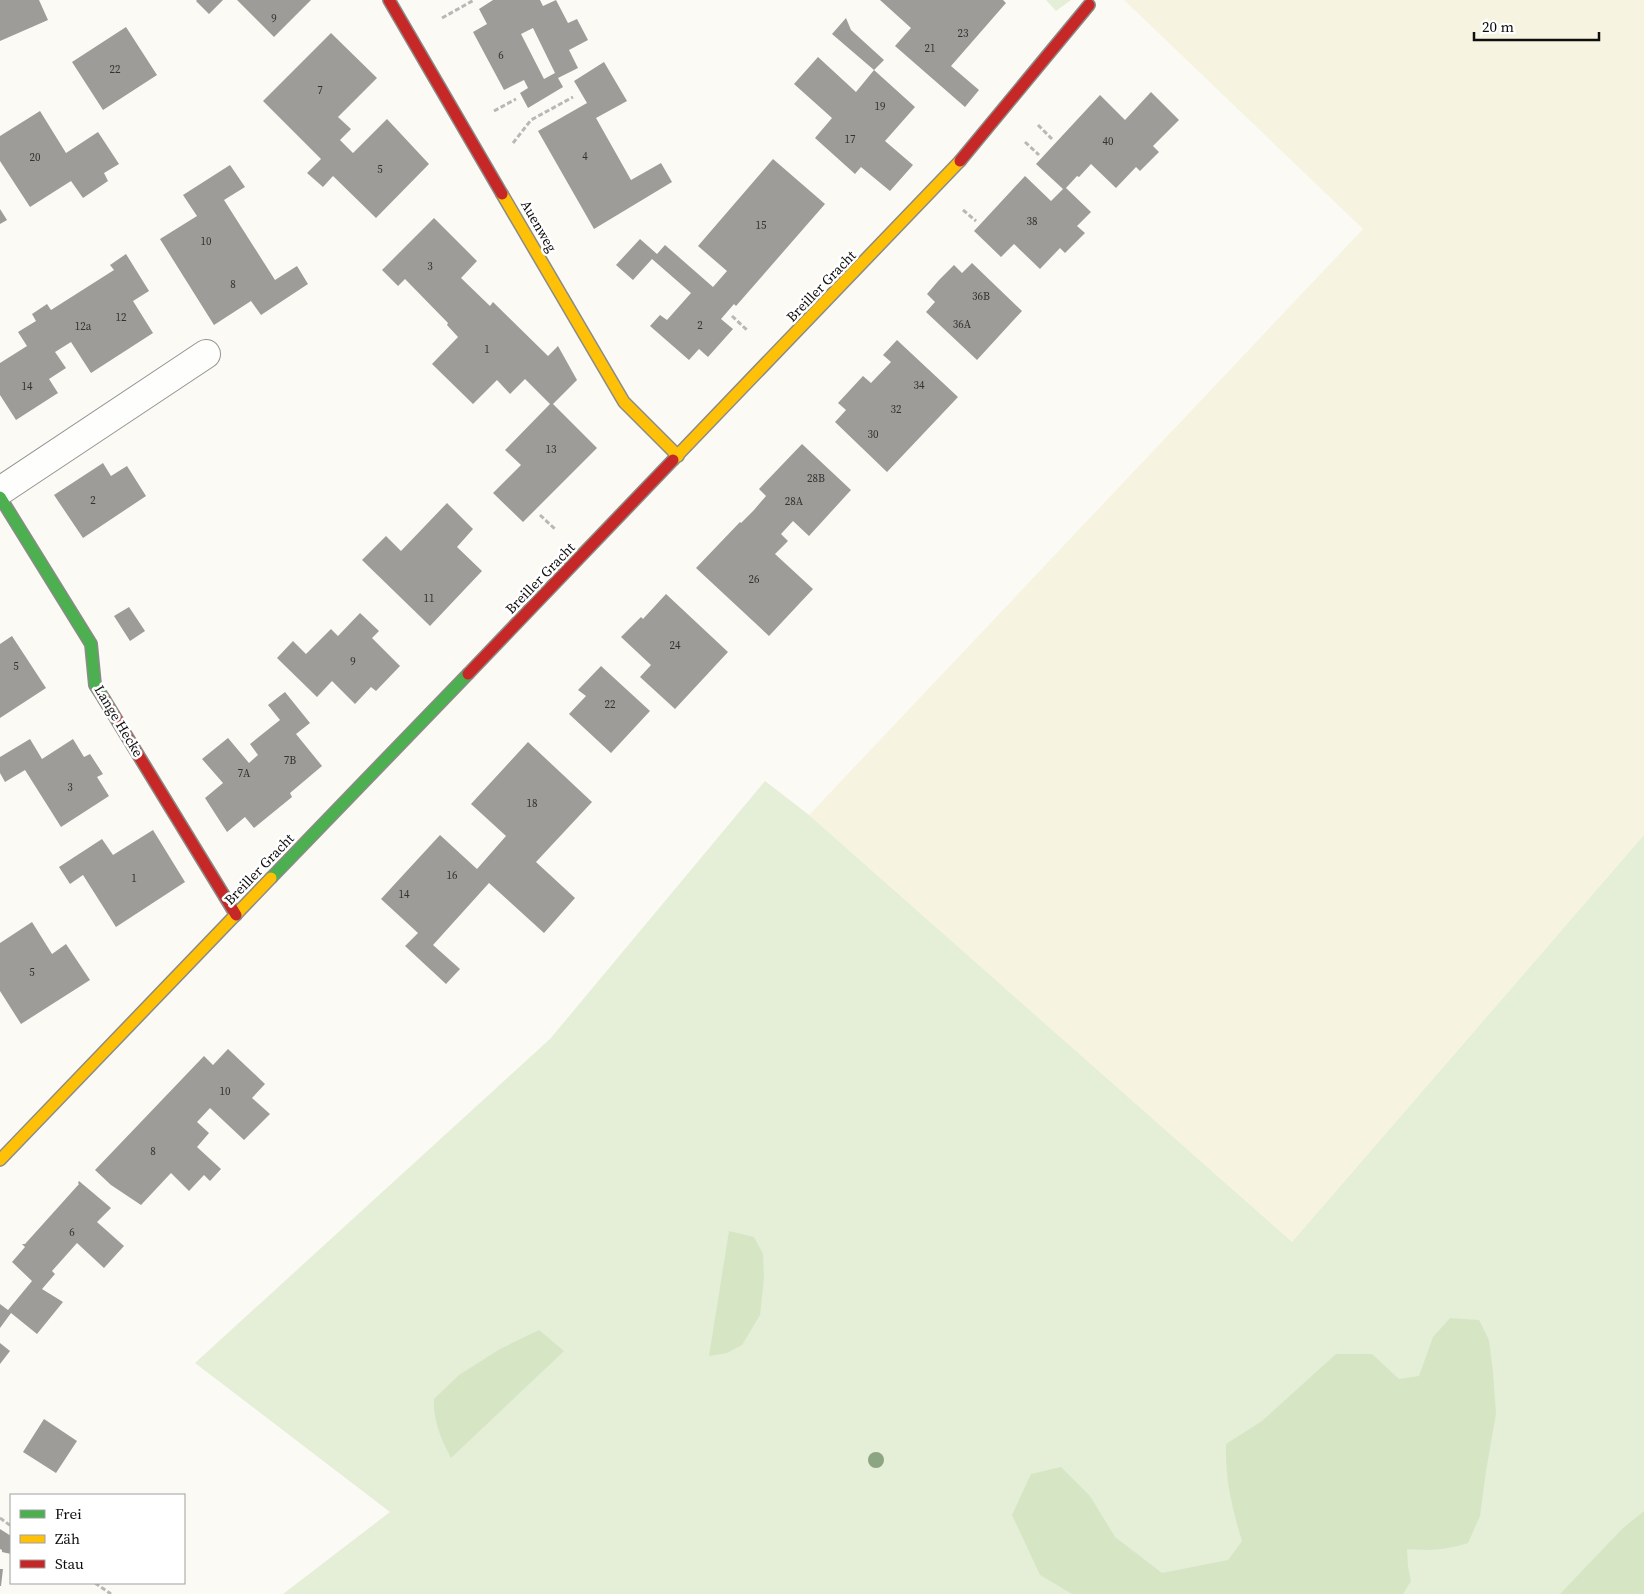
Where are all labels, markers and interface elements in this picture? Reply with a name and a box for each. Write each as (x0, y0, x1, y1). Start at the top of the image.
scale bar (1474, 10, 1599, 42)
house number: 9 (271, 11, 277, 26)
text: 20 m (1482, 16, 1514, 37)
house number: 23 (958, 26, 969, 41)
house number: 21 (925, 41, 936, 56)
house number: 6 (498, 48, 504, 63)
house number: 22 (110, 62, 121, 77)
house number: 7 (317, 83, 323, 98)
house number: 19 (875, 99, 886, 114)
house number: 17 (845, 132, 856, 147)
house number: 40 (1103, 134, 1114, 149)
house number: 4 (582, 149, 588, 164)
house number: 20 (30, 150, 41, 165)
house number: 5 (377, 162, 383, 177)
street label: Auenweg (516, 196, 562, 256)
house number: 38 (1027, 214, 1038, 229)
house number: 15 (756, 218, 767, 233)
house number: 10 (201, 234, 212, 249)
street label: Breiller Gracht (782, 245, 861, 326)
house number: 3 (427, 259, 433, 274)
house number: 8 (230, 277, 236, 292)
house number: 36B (972, 289, 990, 304)
house number: 12 (116, 310, 127, 325)
house number: 36A (953, 317, 972, 332)
house number: 2 (697, 318, 703, 333)
house number: 12a (75, 319, 92, 334)
house number: 1 (484, 342, 490, 357)
house number: 34 (914, 378, 925, 393)
house number: 14 (22, 379, 33, 394)
house number: 32 (891, 402, 902, 417)
house number: 30 (868, 427, 879, 442)
house number: 13 (546, 442, 557, 457)
house number: 28B (807, 471, 825, 486)
house number: 2 (90, 493, 96, 508)
house number: 28A (785, 494, 804, 509)
street label: Breiller Gracht (501, 537, 580, 618)
house number: 26 (749, 572, 760, 587)
house number: 11 (424, 591, 435, 606)
house number: 24 (670, 638, 681, 653)
house number: 9 (350, 654, 356, 669)
house number: 5 (13, 659, 19, 674)
street label: Lange Hecke (90, 681, 148, 761)
house number: 22 (605, 697, 616, 712)
house number: 7B (284, 753, 296, 768)
house number: 7A (238, 766, 251, 781)
house number: 3 (67, 780, 73, 795)
house number: 18 (527, 796, 538, 811)
street label: Breiller Gracht (220, 828, 299, 909)
house number: 16 (447, 868, 458, 883)
house number: 1 (131, 871, 137, 886)
house number: 14 (399, 887, 410, 902)
house number: 5 (29, 965, 35, 980)
house number: 10 (220, 1084, 231, 1099)
house number: 8 (150, 1144, 156, 1159)
house number: 6 (69, 1225, 75, 1240)
legend (10, 1494, 185, 1584)
text: Frei (55, 1503, 82, 1524)
text: Zäh (55, 1528, 80, 1549)
text: Stau (55, 1553, 84, 1574)

